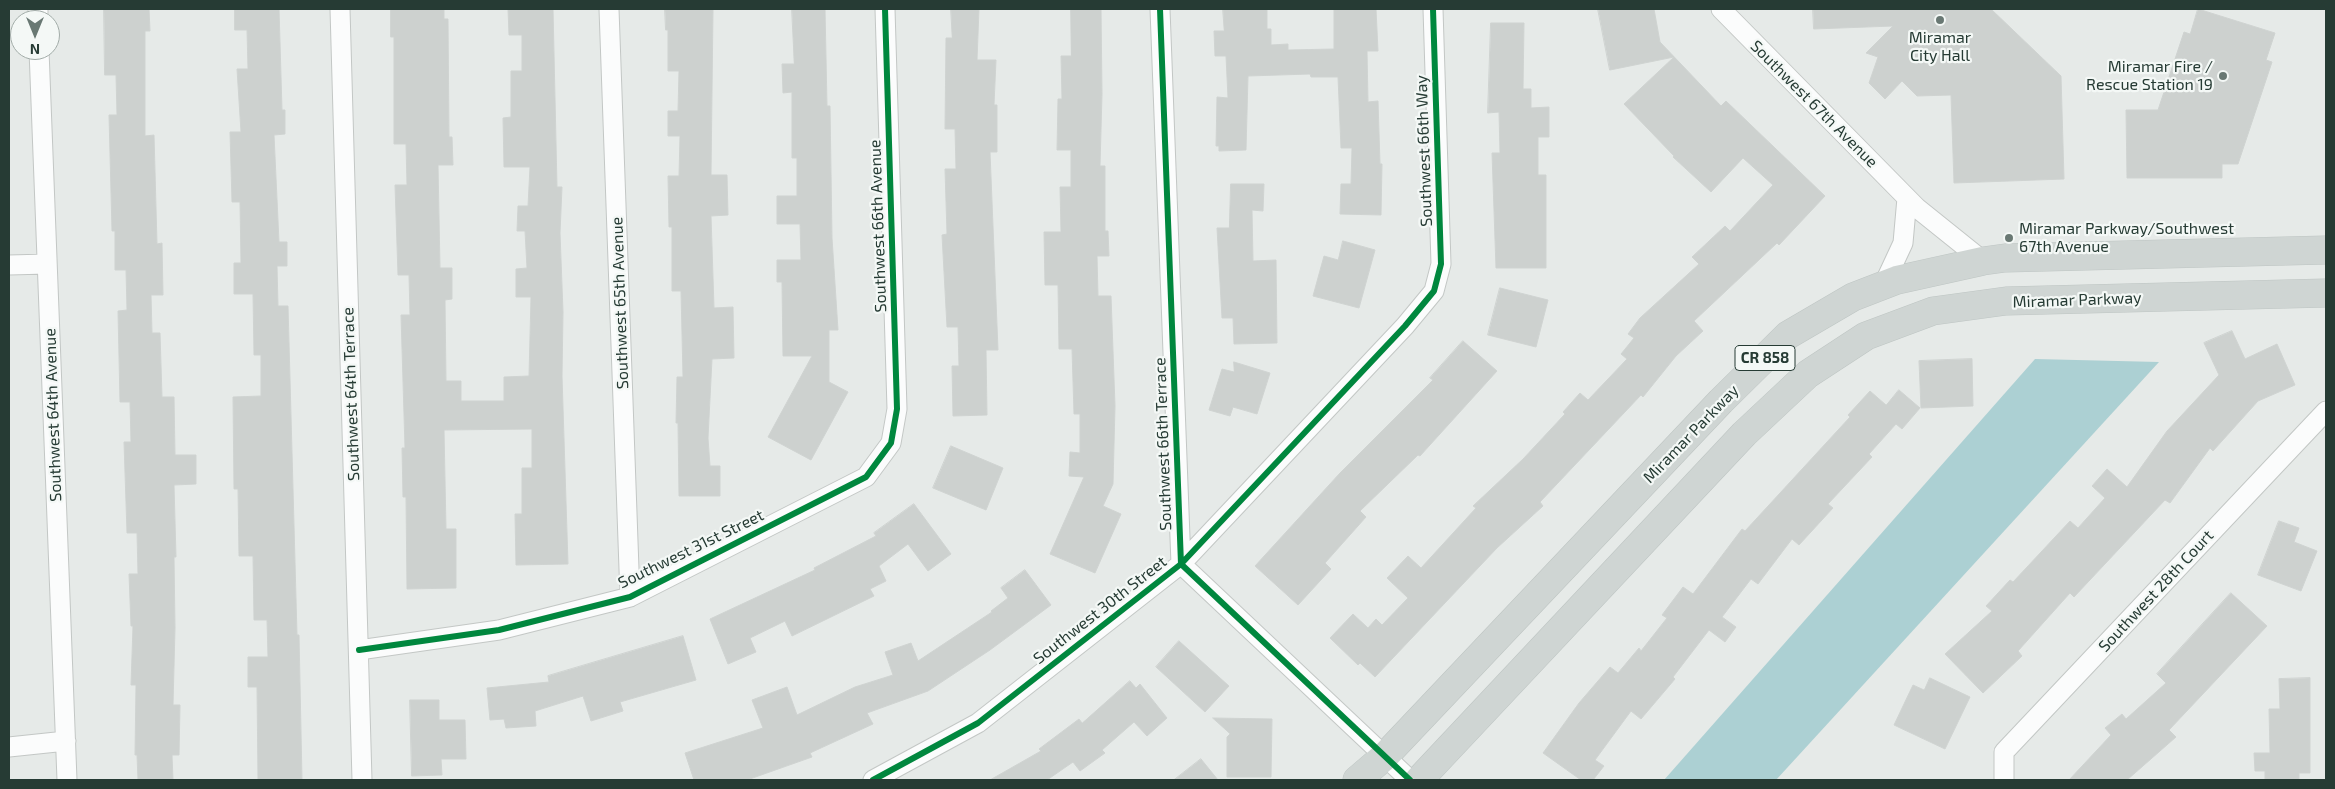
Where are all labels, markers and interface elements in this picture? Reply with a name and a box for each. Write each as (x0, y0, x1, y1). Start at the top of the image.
north arrow (10, 10, 60, 60)
marker: Miramar City Hall (1934, 14, 1946, 26)
place label: Miramar City Hall (1909, 28, 1971, 66)
street label: Southwest 67th Avenue (1746, 36, 1882, 172)
text: N (30, 41, 40, 58)
place label: Miramar Fire / Rescue Station 19 (2086, 57, 2213, 95)
marker: Miramar Fire / Rescue Station 19 (2217, 70, 2229, 82)
street label: Southwest 66th Way (1412, 75, 1436, 227)
street label: Southwest 66th Avenue (865, 139, 891, 313)
street label: Southwest 65th Avenue (607, 217, 633, 389)
place label: Miramar Parkway/Southwest 67th Avenue (2019, 219, 2234, 257)
marker: Miramar Parkway/Southwest 67th Avenue (2003, 232, 2015, 244)
street label: Miramar Parkway (2012, 288, 2142, 312)
street label: Southwest 64th Terrace (338, 307, 364, 481)
street label: Southwest 64th Avenue (40, 328, 66, 502)
road number: CR 858 (1735, 346, 1795, 370)
street label: Southwest 66th Terrace (1150, 357, 1176, 531)
street label: Miramar Parkway (1639, 381, 1743, 487)
street label: Southwest 31st Street (615, 505, 767, 593)
street label: Southwest 28th Court (2095, 526, 2217, 656)
street label: Southwest 30th Street (1029, 552, 1171, 668)

